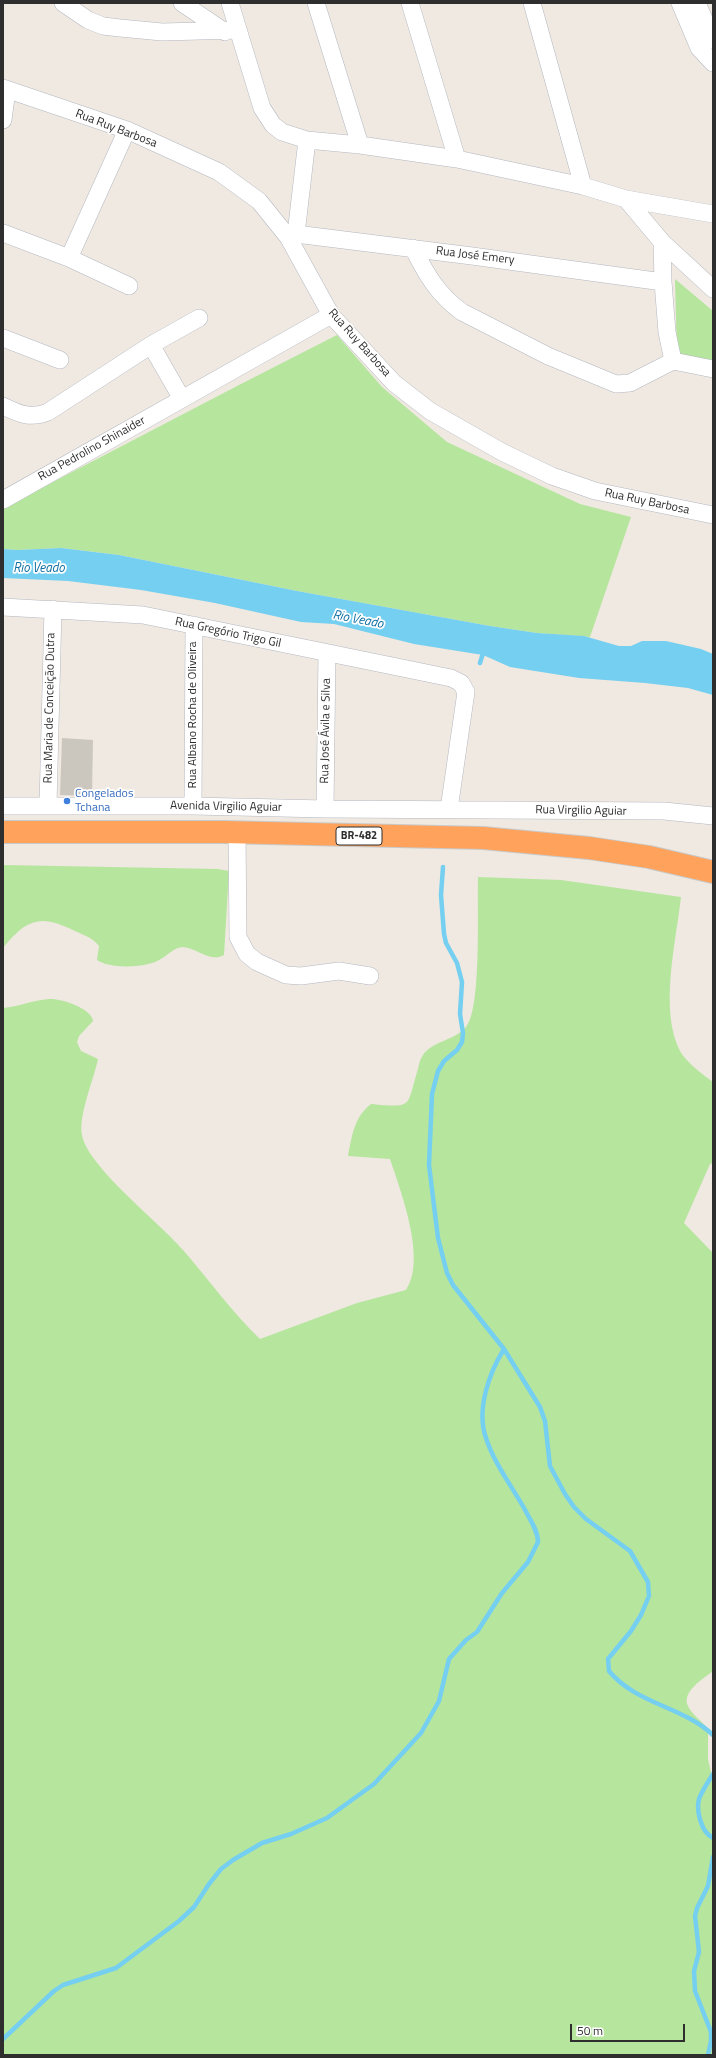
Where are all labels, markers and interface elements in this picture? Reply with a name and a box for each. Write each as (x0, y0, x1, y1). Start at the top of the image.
street label: Rua Ruy Barbosa (73, 107, 159, 151)
street label: Rua José Emery (435, 244, 515, 268)
street label: Rua Ruy Barbosa (325, 306, 393, 380)
street label: Rua Pedrolino Shinaider (36, 414, 148, 484)
street label: Rua Ruy Barbosa (603, 486, 691, 518)
water label: Rio Veado (13, 561, 65, 577)
water label: Rio Veado (331, 607, 385, 633)
street label: Rua Gregório Trigo Gil (174, 615, 282, 651)
street label: Rua Maria de Conceição Dutra (41, 633, 59, 783)
street label: Rua Albano Rocha de Oliveira (186, 642, 200, 788)
street label: Rua José Ávila e Silva (318, 678, 334, 784)
place label: Congelados Tchana (75, 787, 133, 815)
marker: Congelados Tchana (62, 796, 72, 806)
street label: Avenida Virgilio Aguiar (170, 799, 282, 815)
street label: Rua Virgilio Aguiar (535, 803, 627, 819)
road number: BR-482 (336, 827, 382, 845)
scale bar (572, 2016, 687, 2042)
text: 50 m (577, 2021, 603, 2040)

